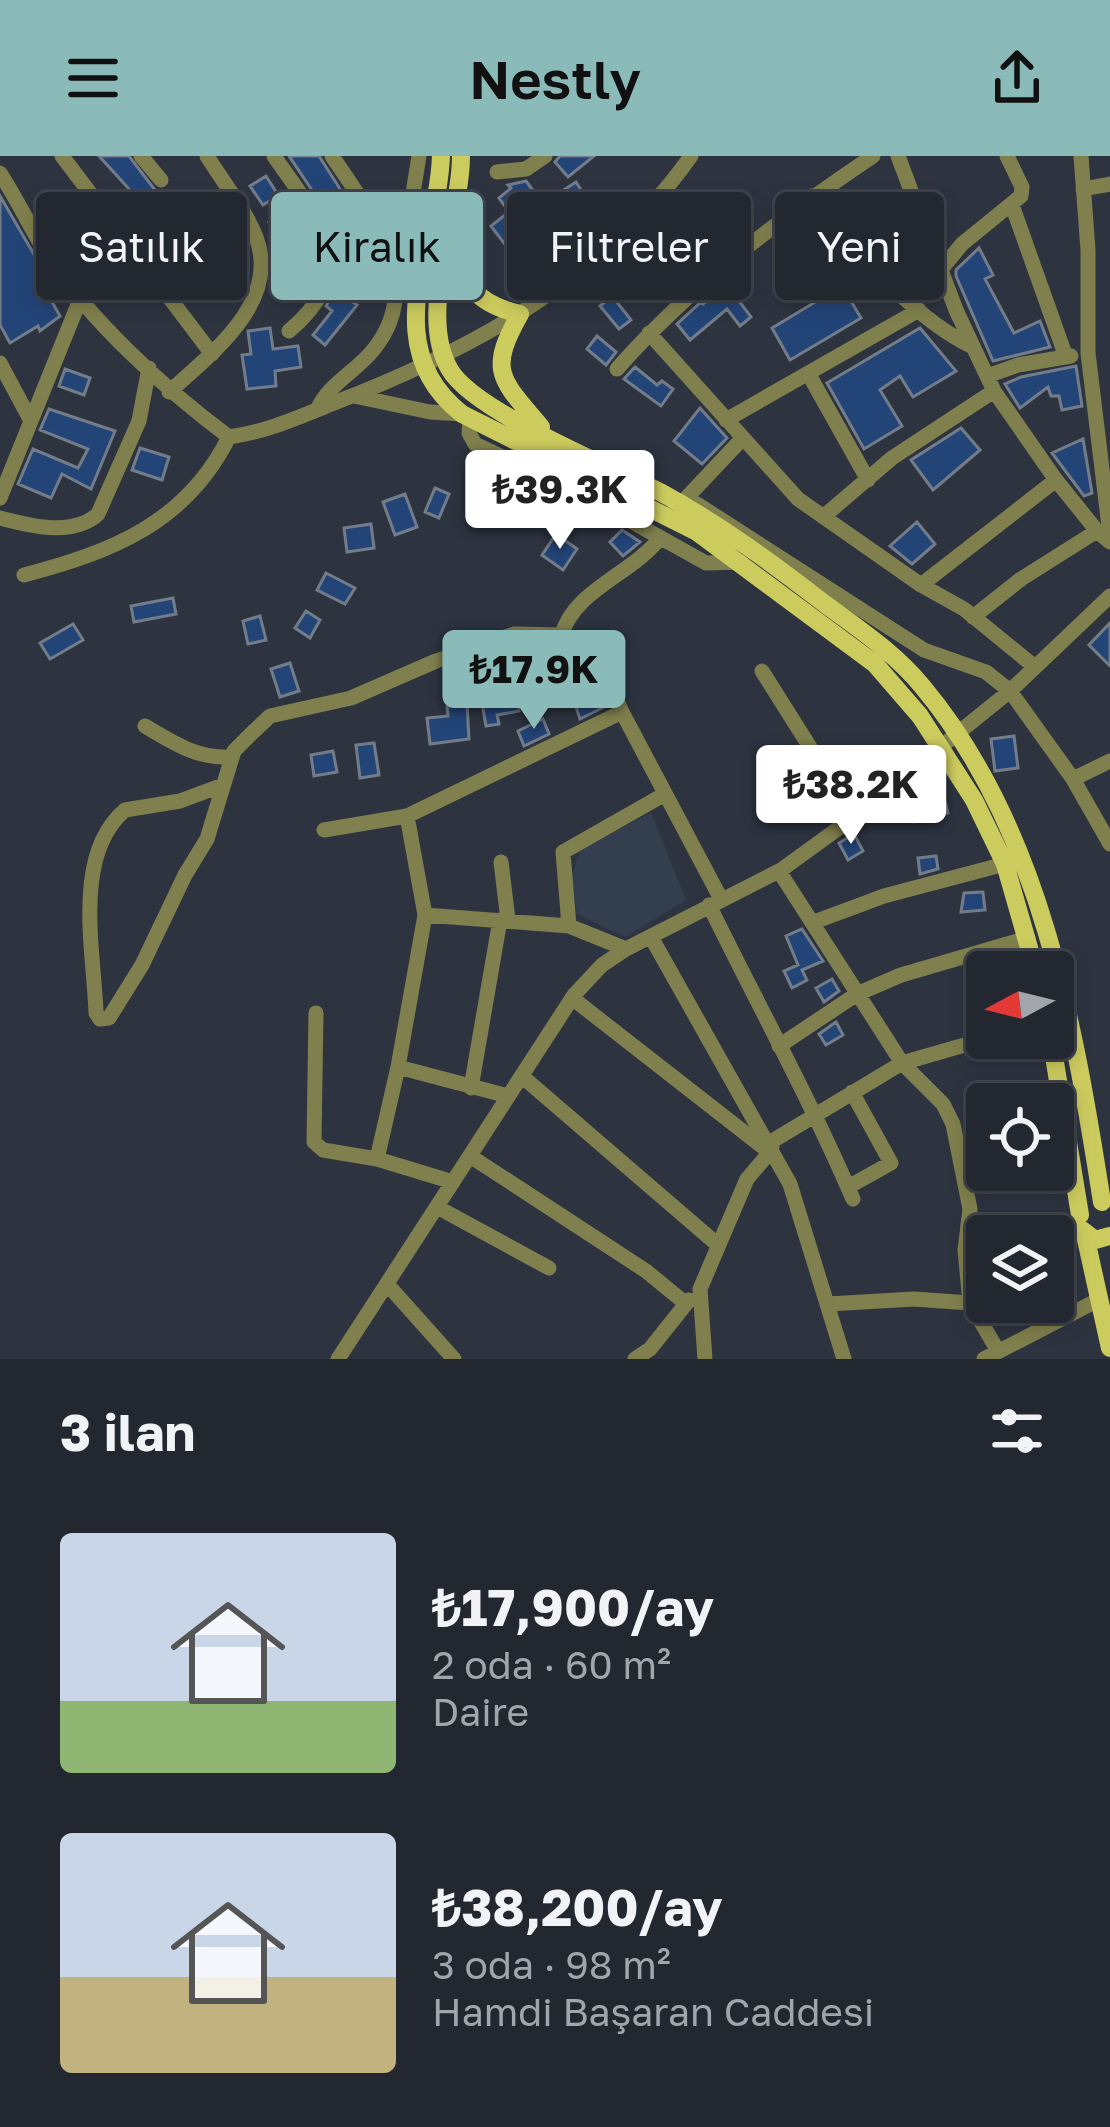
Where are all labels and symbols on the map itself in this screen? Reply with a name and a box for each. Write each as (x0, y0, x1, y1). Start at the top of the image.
pin: ₺39.3K (462, 450, 658, 552)
pin: ₺17.9K (436, 630, 632, 732)
pin: ₺38.2K (753, 745, 949, 847)
north arrow (966, 951, 1074, 1059)

